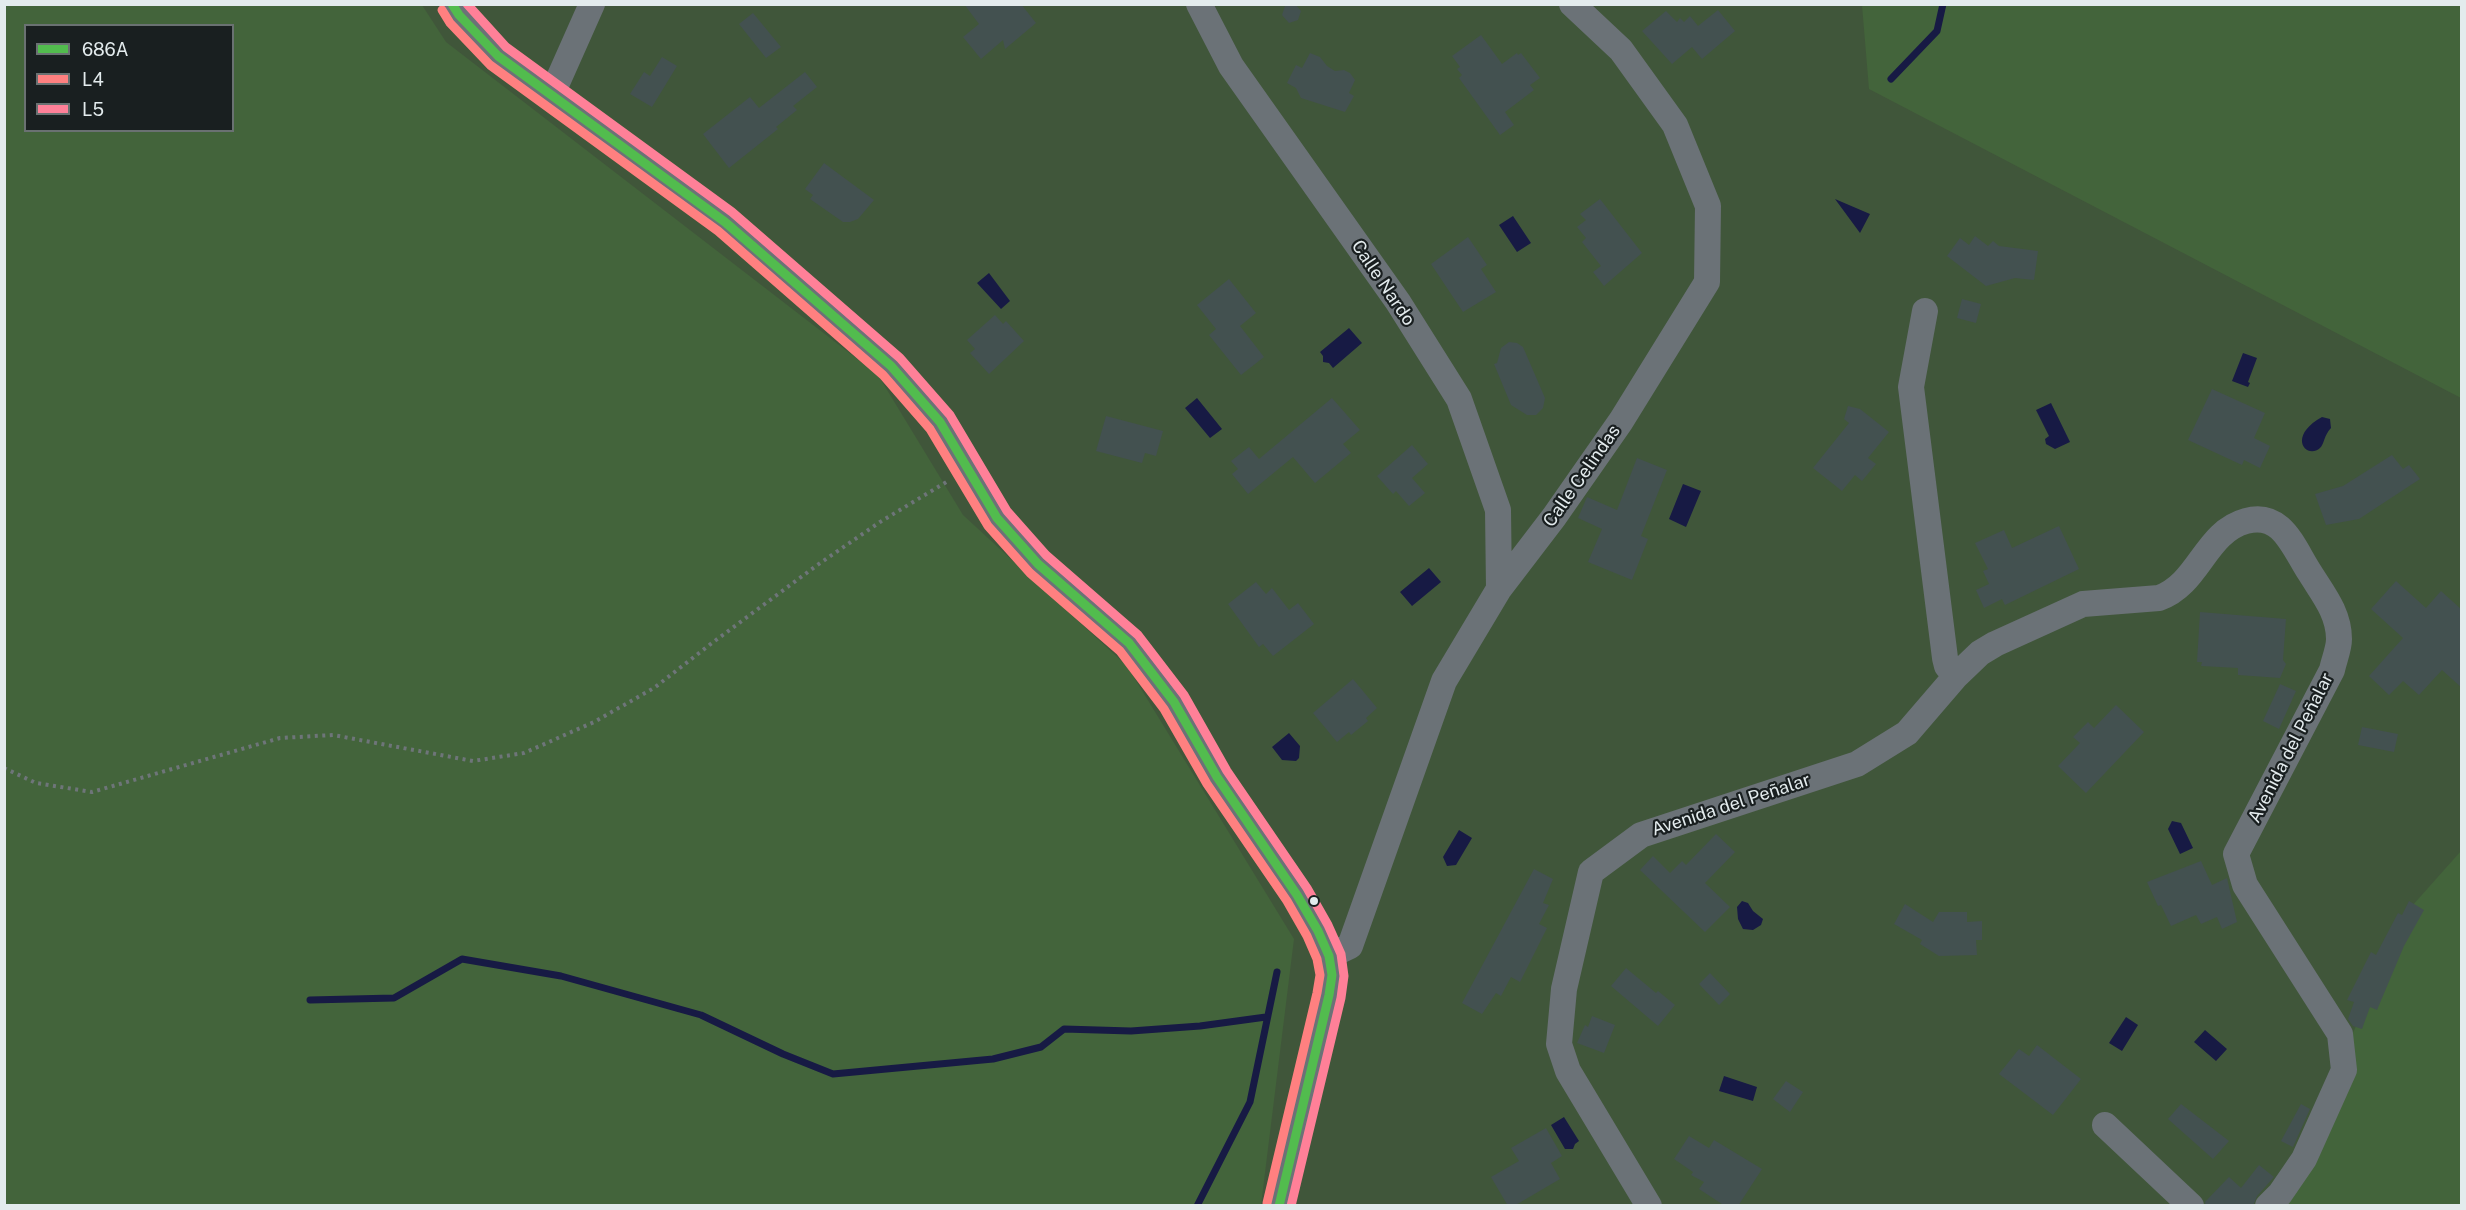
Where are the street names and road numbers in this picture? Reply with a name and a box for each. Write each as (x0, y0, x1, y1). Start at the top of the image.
street label: Calle Nardo (1347, 236, 1419, 330)
street label: Calle Celindas (1539, 421, 1625, 531)
street label: Avenida del Peñalar (2244, 669, 2338, 827)
street label: Avenida del Peñalar (1649, 769, 1813, 841)

